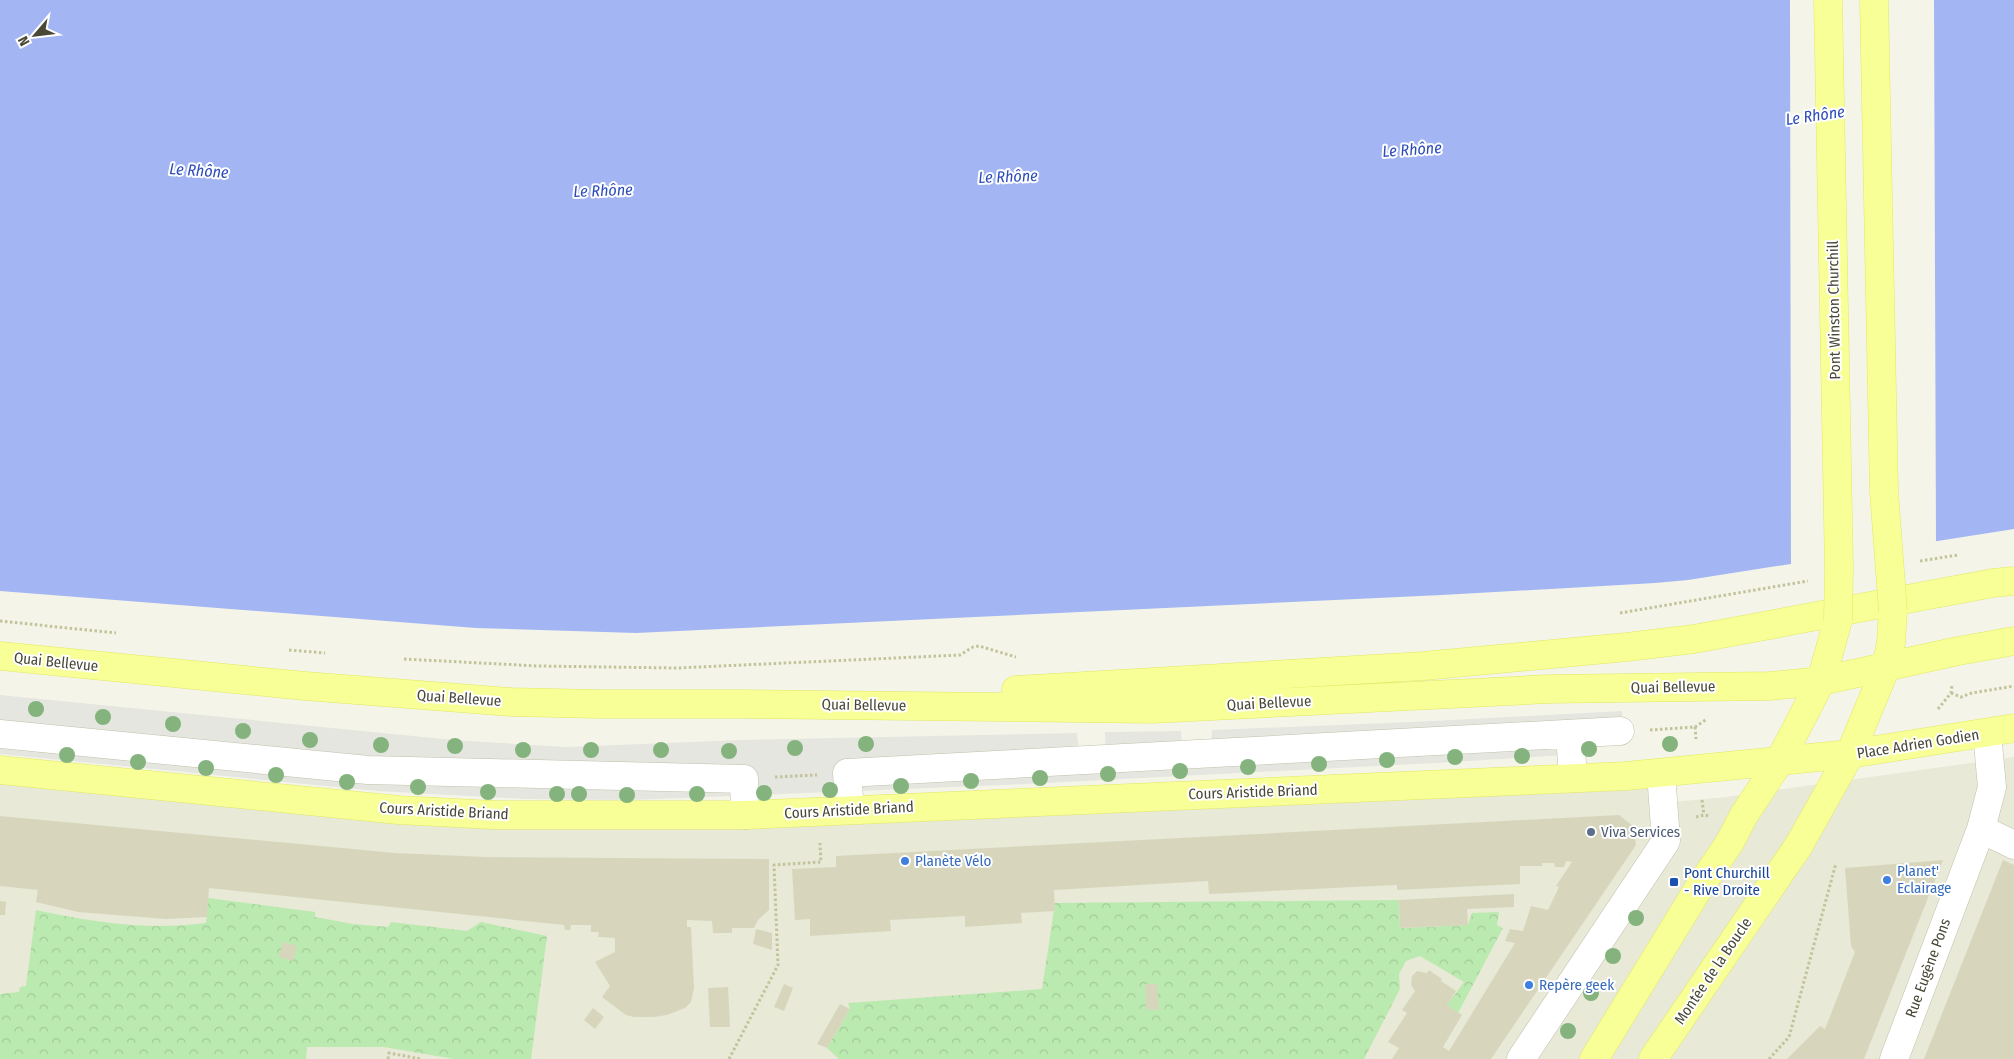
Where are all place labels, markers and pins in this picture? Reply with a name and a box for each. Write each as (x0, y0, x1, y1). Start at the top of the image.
place label: Viva Services (1601, 823, 1680, 841)
marker: Viva Services (1585, 826, 1597, 838)
place label: Planète Vélo (915, 852, 991, 870)
marker: Planète Vélo (899, 855, 911, 867)
place label: Planet' Eclairage (1897, 862, 1951, 897)
place label: Pont Churchill - Rive Droite (1684, 864, 1770, 899)
marker: Planet' Eclairage (1881, 874, 1893, 886)
marker: Pont Churchill - Rive Droite (1668, 876, 1680, 888)
place label: Repère geek (1539, 976, 1614, 994)
marker: Repère geek (1523, 979, 1535, 991)

